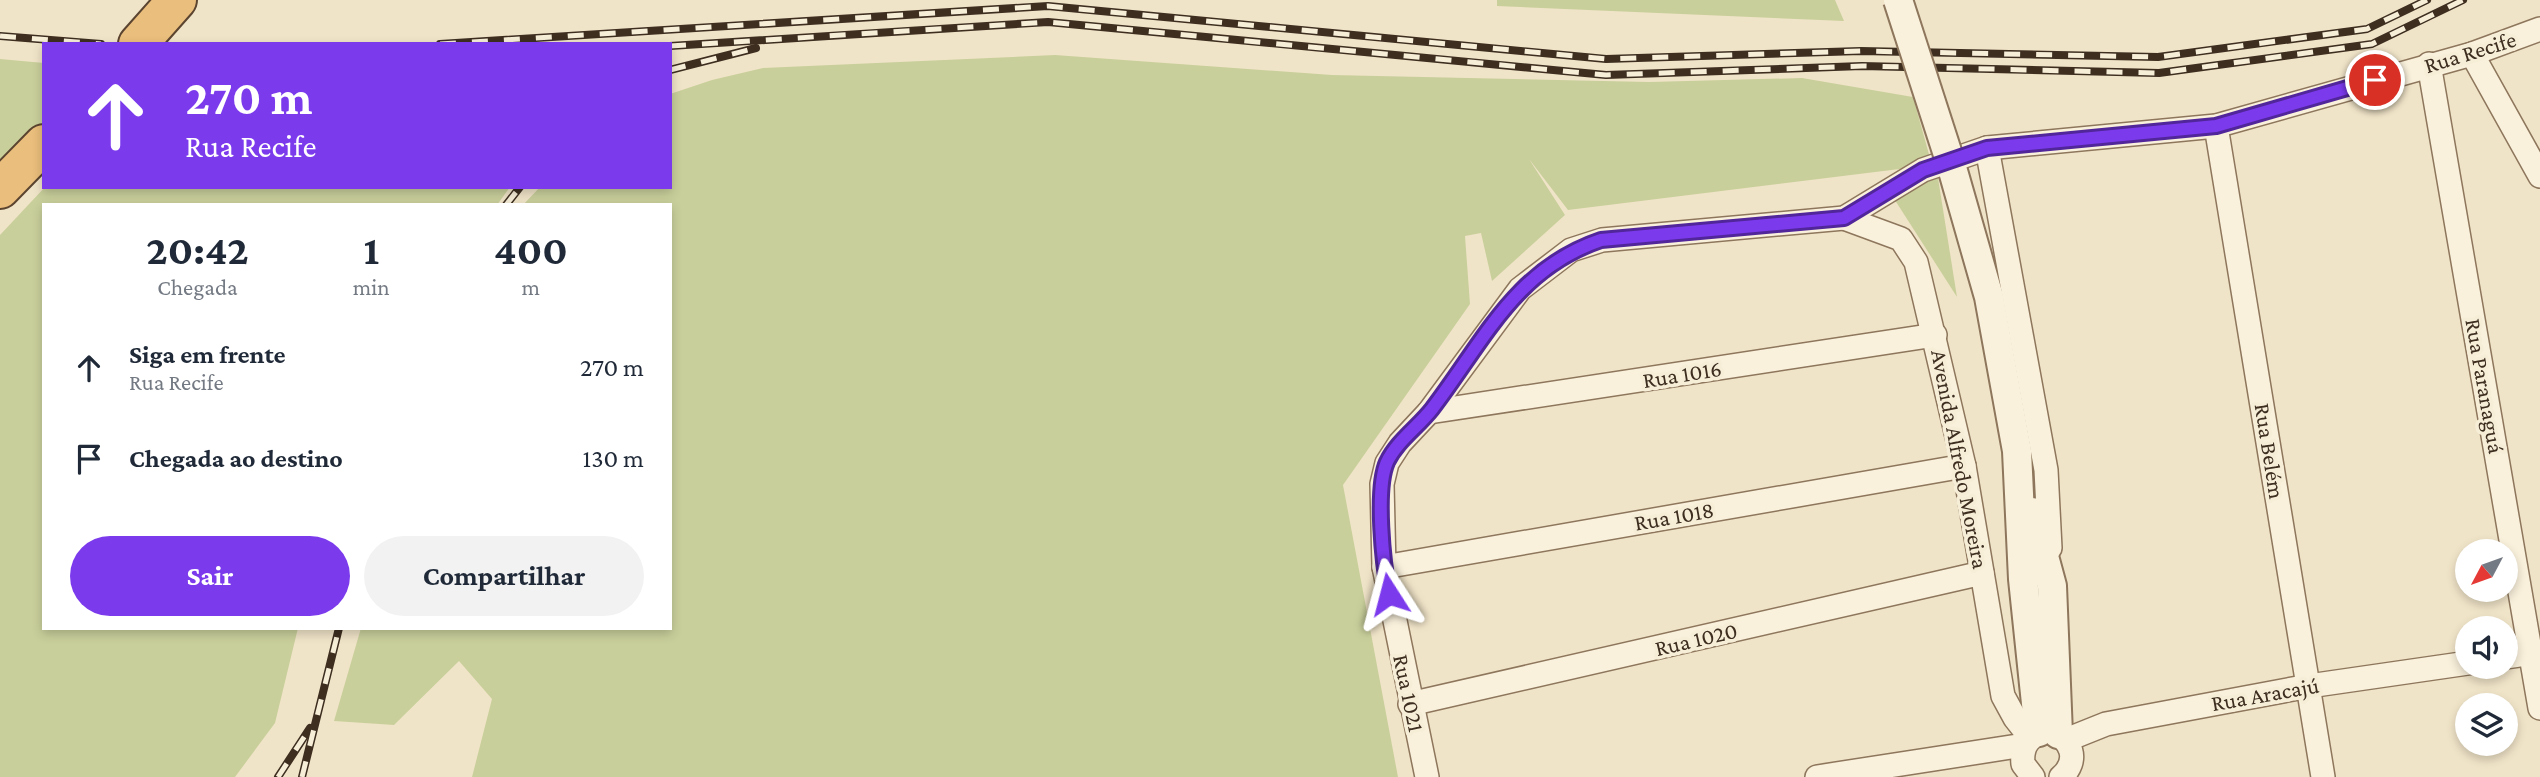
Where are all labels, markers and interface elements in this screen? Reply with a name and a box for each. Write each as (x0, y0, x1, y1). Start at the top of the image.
street label: Rua Recife (2421, 26, 2519, 78)
pin (2345, 50, 2405, 110)
icon: arrive (2356, 61, 2394, 99)
icon: ahead (70, 70, 161, 161)
text: 270 m (185, 70, 313, 125)
text: Rua Recife (185, 128, 317, 164)
text: 20:42 (146, 226, 249, 273)
text: 1 (363, 226, 379, 273)
text: 400 (494, 226, 568, 273)
text: Chegada (157, 274, 238, 300)
text: min (353, 274, 390, 300)
text: m (522, 274, 540, 300)
street label: Rua Paranaguá (2460, 316, 2510, 456)
text: Siga em frente (129, 340, 286, 369)
street label: Avenida Alfredo Moreira (1926, 347, 1994, 571)
icon: ahead (70, 349, 108, 387)
text: 270 m (580, 353, 644, 382)
street label: Rua 1016 (1641, 355, 1723, 393)
text: Rua Recife (129, 369, 224, 395)
street label: Rua Belém (2250, 401, 2290, 501)
icon: arrive (70, 440, 108, 478)
text: Chegada ao destino (129, 444, 343, 473)
text: 130 m (583, 444, 644, 473)
street label: Rua 1018 (1632, 496, 1716, 536)
button: Sair (70, 536, 350, 616)
button: Compartilhar (364, 536, 644, 616)
north arrow (2455, 539, 2518, 602)
map controls (2455, 539, 2518, 756)
position arrow (1352, 557, 1426, 631)
button: sound (2455, 616, 2518, 679)
street label: Rua 1020 (1652, 617, 1740, 661)
street label: Rua 1021 (1388, 652, 1430, 734)
street label: Rua Aracajú (2209, 672, 2321, 716)
button: layers (2455, 693, 2518, 756)

